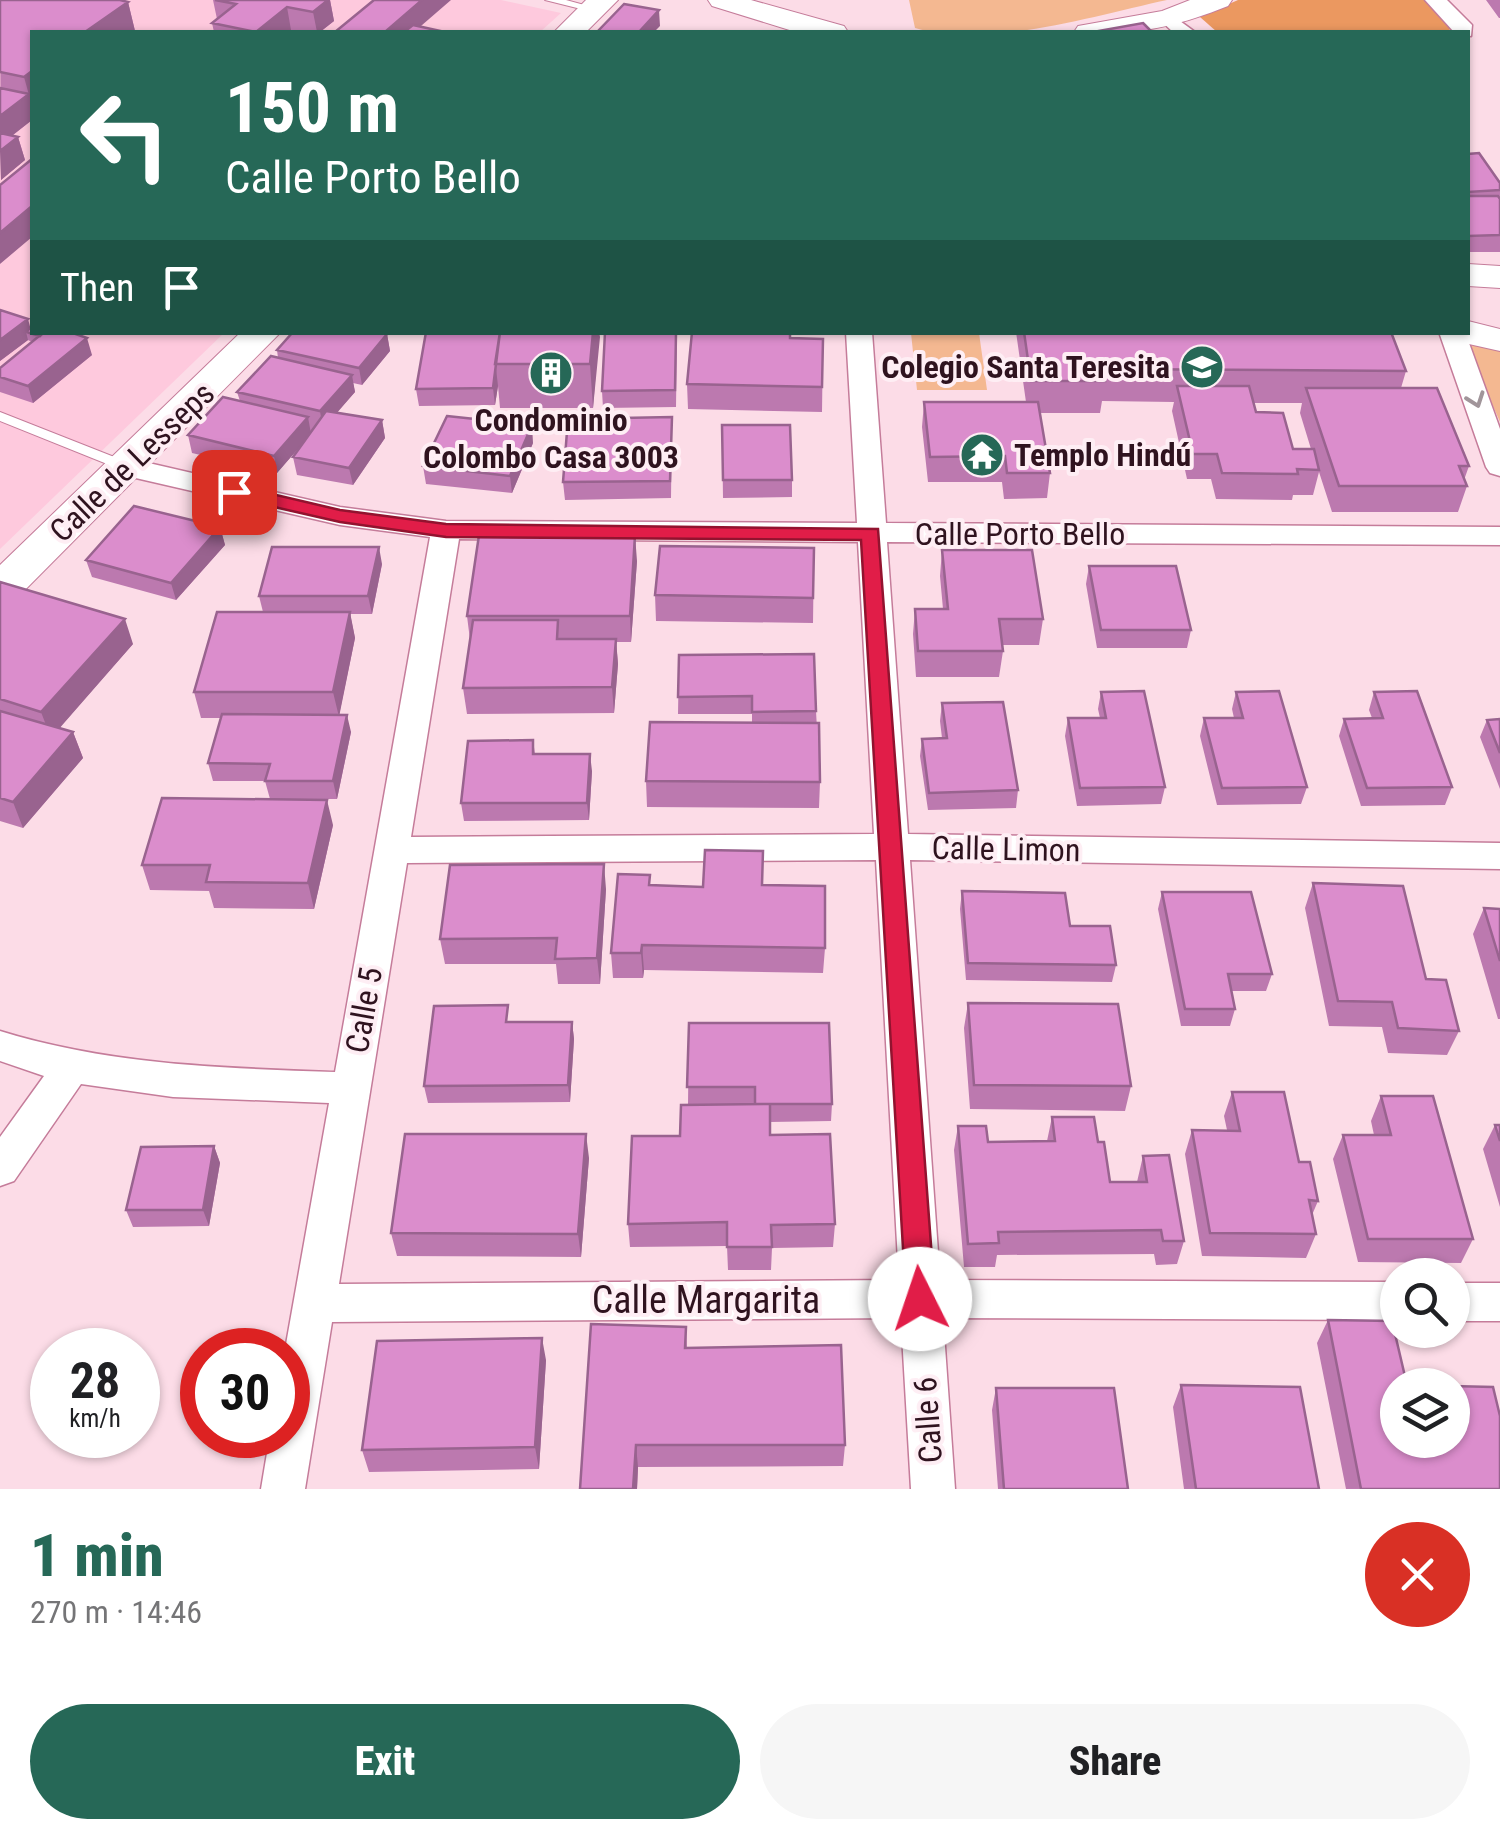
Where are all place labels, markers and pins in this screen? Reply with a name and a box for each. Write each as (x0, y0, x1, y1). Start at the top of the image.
school or university icon: Colegio Santa Teresita (1179, 344, 1225, 390)
place label: Colegio Santa Teresita (881, 348, 1170, 386)
building icon: Condominio Colombo Casa 3003 (528, 350, 574, 396)
place label: Condominio Colombo Casa 3003 (423, 401, 679, 476)
temple icon: Templo Hindú (959, 432, 1005, 478)
place label: Templo Hindú (1014, 436, 1191, 474)
pin (192, 450, 277, 535)

